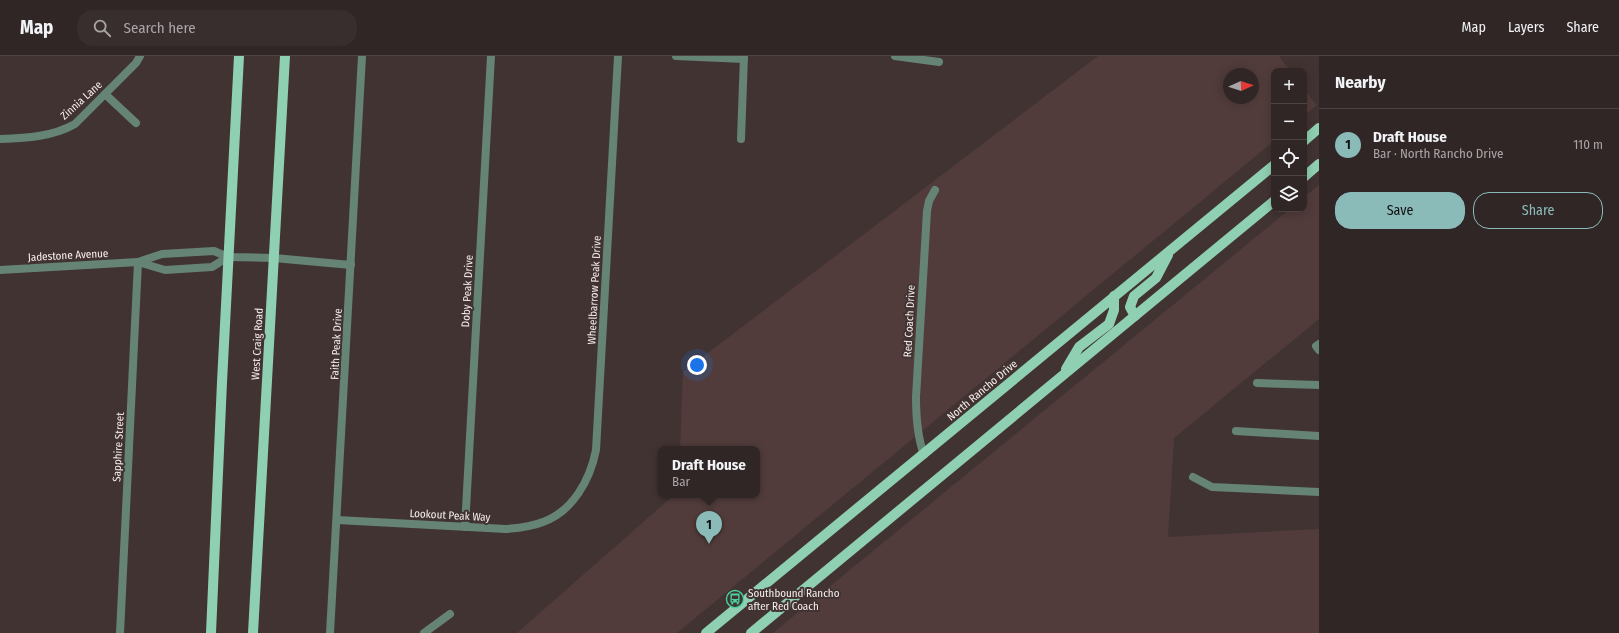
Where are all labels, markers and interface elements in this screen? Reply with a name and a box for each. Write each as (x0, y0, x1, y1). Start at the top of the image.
search box (77, 10, 357, 46)
text: Map (20, 16, 53, 39)
icon: search (91, 17, 113, 39)
text: Search here (123, 19, 196, 37)
text: Map (1462, 19, 1486, 36)
text: Layers (1508, 19, 1544, 36)
text: Share (1566, 19, 1599, 36)
north arrow (1223, 68, 1259, 104)
map controls (1271, 68, 1307, 212)
button: + (1271, 68, 1307, 104)
text: Nearby (1335, 72, 1386, 93)
street label: Zinnia Lane (58, 78, 105, 123)
button: − (1271, 104, 1307, 140)
text: Draft House (1373, 128, 1447, 146)
text: 1 (1345, 137, 1351, 152)
text: 110 m (1573, 137, 1603, 152)
button: locate (1271, 140, 1307, 176)
text: Bar · North Rancho Drive (1373, 146, 1503, 161)
button: layers (1271, 176, 1307, 212)
button: Save (1335, 192, 1465, 229)
button: Share (1473, 192, 1603, 229)
street label: Wheelbarrow Peak Drive (585, 235, 604, 345)
street label: Jadestone Avenue (27, 247, 109, 264)
street label: Doby Peak Drive (459, 254, 476, 328)
street label: Red Coach Drive (901, 284, 918, 358)
street label: West Craig Road (249, 308, 266, 380)
street label: Faith Peak Drive (328, 308, 345, 380)
your location (687, 355, 707, 375)
street label: North Rancho Drive (945, 357, 1020, 423)
street label: Sapphire Street (110, 411, 127, 482)
popup (658, 446, 760, 498)
text: Draft House (672, 456, 746, 474)
text: Bar (672, 474, 690, 489)
street label: Lookout Peak Way (409, 507, 491, 524)
pin: 1 (696, 511, 722, 544)
place label: Southbound Rancho after Red Coach (748, 587, 840, 613)
bus stop icon: Southbound Rancho after Red Coach (725, 589, 745, 609)

